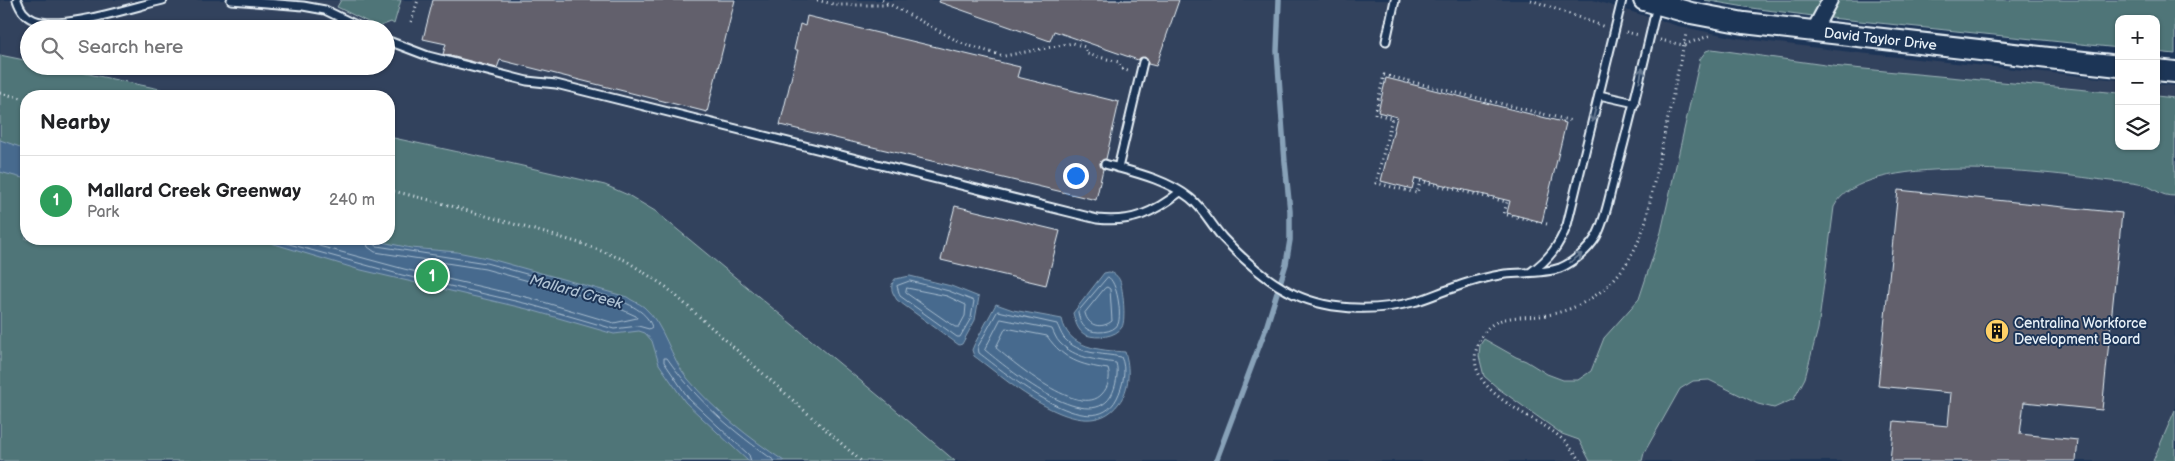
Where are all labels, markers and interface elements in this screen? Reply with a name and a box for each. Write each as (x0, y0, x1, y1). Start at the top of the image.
map controls (2115, 15, 2160, 150)
button: + (2115, 15, 2160, 60)
search box (20, 20, 395, 75)
street label: David Taylor Drive (1823, 24, 1938, 54)
icon: search (38, 34, 66, 62)
text: Search here (78, 36, 183, 59)
button: − (2115, 60, 2160, 105)
one-way arrow (1637, 68, 1646, 84)
button: layers (2115, 105, 2160, 150)
one-way arrow (1589, 107, 1598, 123)
text: Nearby (40, 110, 110, 135)
your location (1063, 163, 1089, 189)
text: Mallard Creek Greenway (87, 180, 301, 203)
text: 1 (53, 191, 59, 210)
text: 240 m (329, 191, 375, 210)
text: Park (87, 203, 119, 222)
one-way arrow (1569, 252, 1582, 263)
pin: 1 (416, 257, 448, 295)
water label: Mallard Creek (527, 270, 625, 314)
place label: Centralina Workforce Development Board (2014, 315, 2147, 348)
building icon: Centralina Workforce Development Board (1984, 318, 2010, 344)

